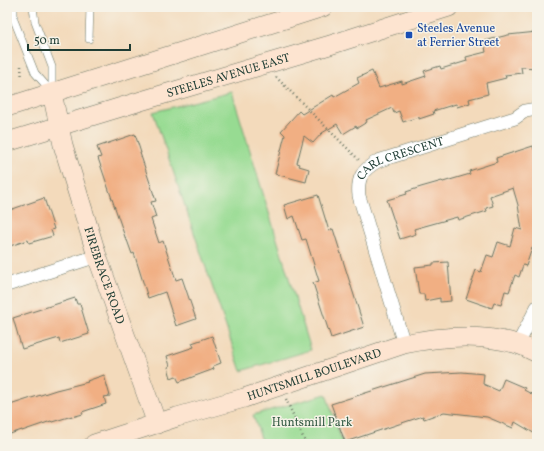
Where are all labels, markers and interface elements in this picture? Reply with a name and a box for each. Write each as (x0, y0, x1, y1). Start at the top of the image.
place label: Steeles Avenue at Ferrier Street (417, 21, 499, 51)
scale bar (28, 26, 130, 52)
marker: Steeles Avenue at Ferrier Street (404, 30, 414, 40)
text: 50 m (34, 33, 60, 49)
street label: STEELES AVENUE EAST (165, 50, 292, 102)
street label: CARL CRESCENT (354, 134, 446, 183)
street label: FIREBRACE ROAD (80, 225, 128, 327)
street label: HUNTSMILL BOULEVARD (245, 345, 384, 405)
park label: Huntsmill Park (272, 415, 353, 431)

